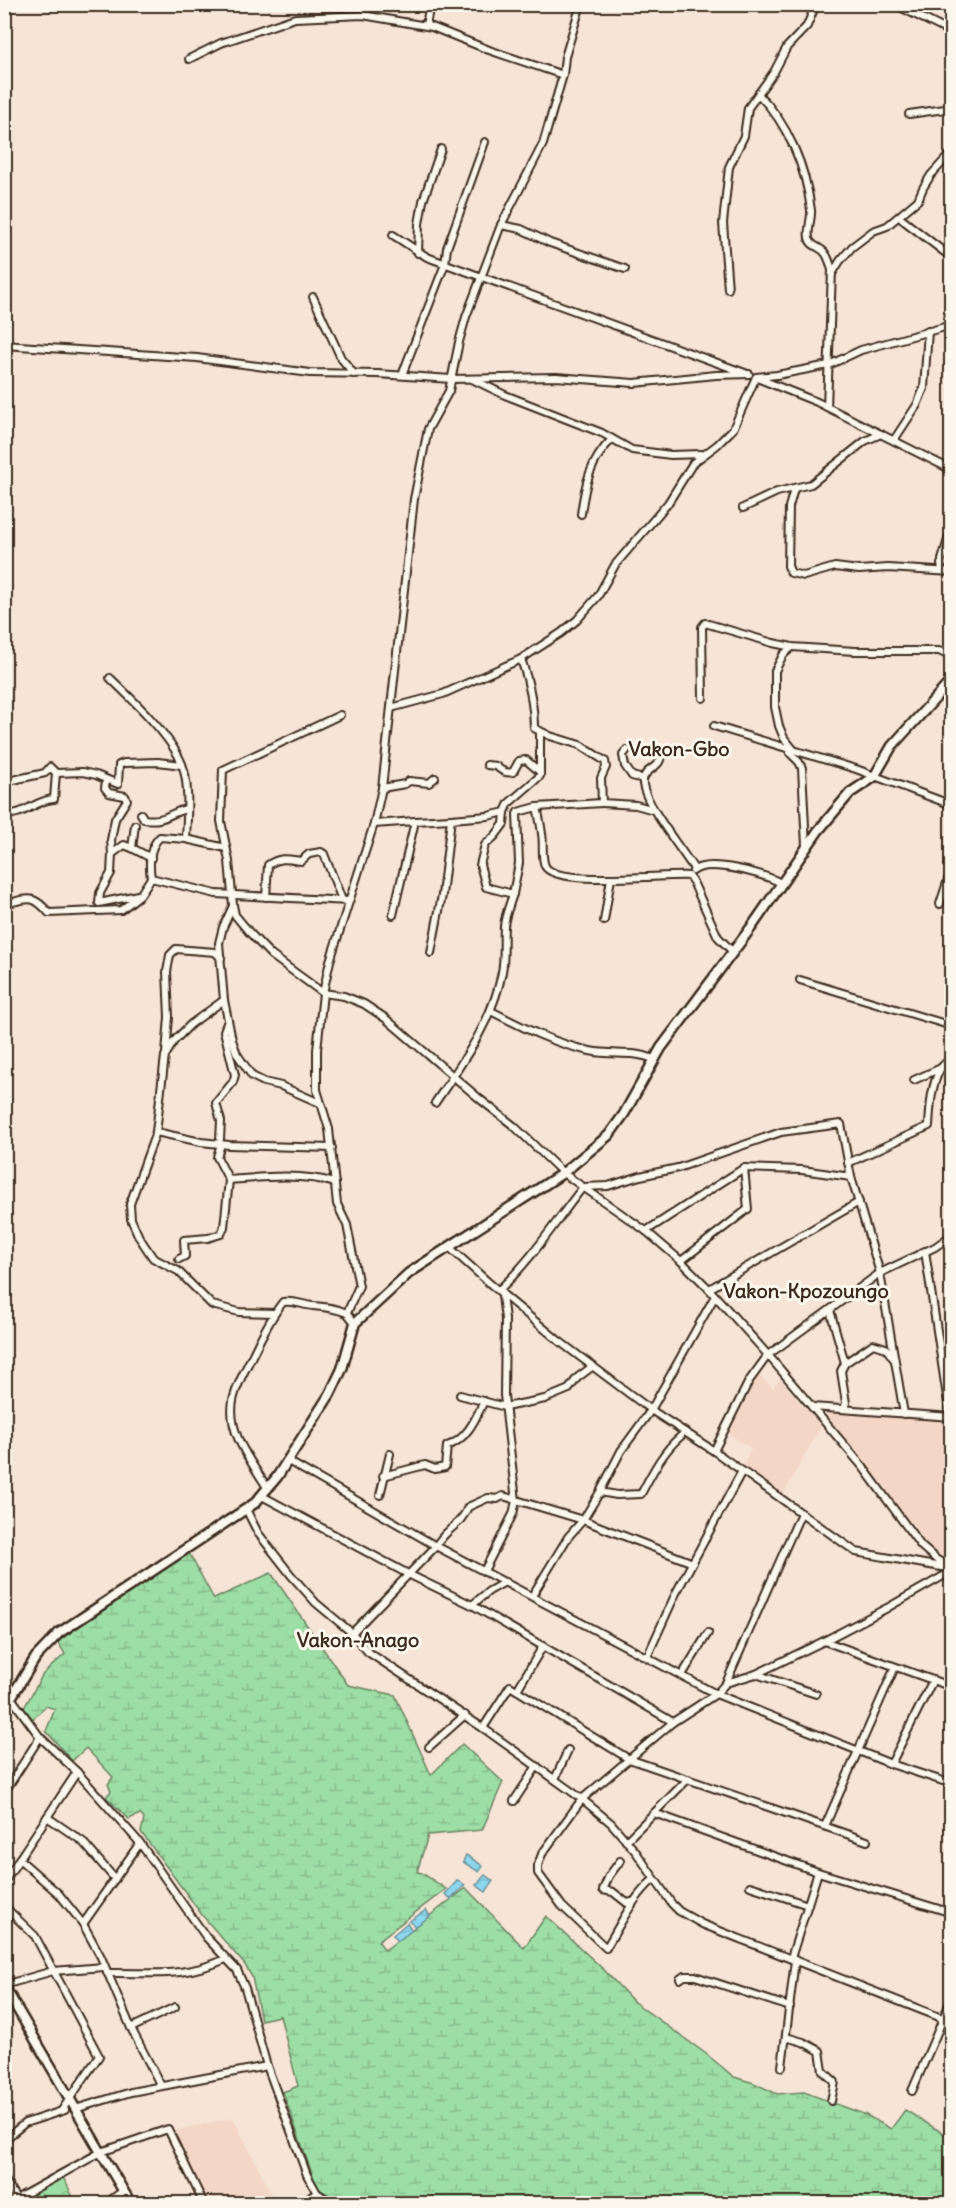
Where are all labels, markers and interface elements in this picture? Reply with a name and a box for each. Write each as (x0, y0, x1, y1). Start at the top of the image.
district label: Vakon-Gbo (628, 736, 730, 761)
district label: Vakon-Kpozoungo (723, 1278, 889, 1303)
district label: Vakon-Anago (297, 1627, 419, 1652)

